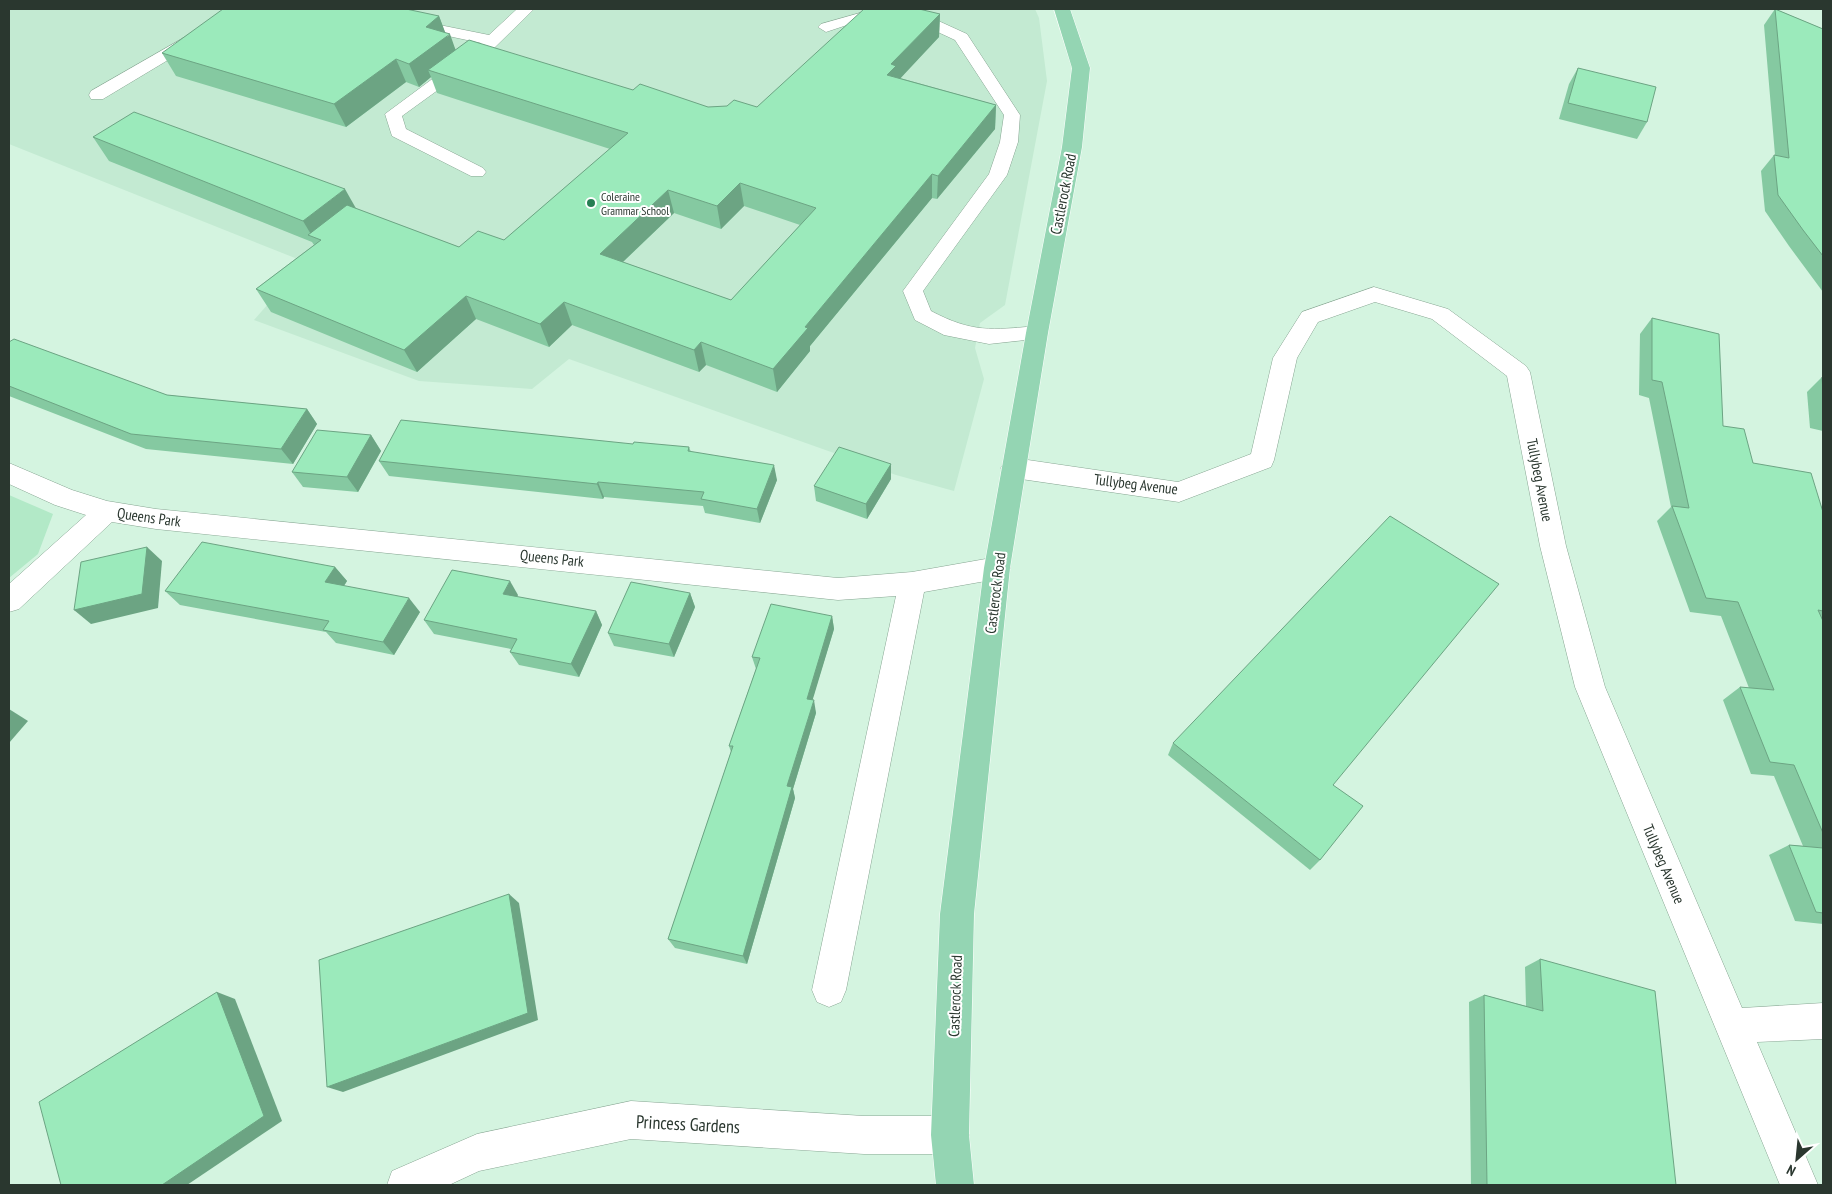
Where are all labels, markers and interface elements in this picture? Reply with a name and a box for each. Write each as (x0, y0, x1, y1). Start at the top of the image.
street label: Castlerock Road (1046, 152, 1080, 236)
place label: Coleraine Grammar School (601, 189, 669, 218)
marker: Coleraine Grammar School (585, 197, 597, 209)
street label: Tullybeg Avenue (1523, 437, 1557, 523)
street label: Tullybeg Avenue (1093, 469, 1179, 499)
street label: Queens Park (116, 503, 182, 531)
street label: Queens Park (519, 545, 585, 571)
street label: Castlerock Road (981, 551, 1009, 635)
street label: Tullybeg Avenue (1639, 821, 1689, 907)
street label: Castlerock Road (944, 955, 966, 1037)
street label: Princess Gardens (635, 1110, 741, 1138)
north arrow (1772, 1134, 1822, 1184)
text: N (1784, 1161, 1799, 1180)

